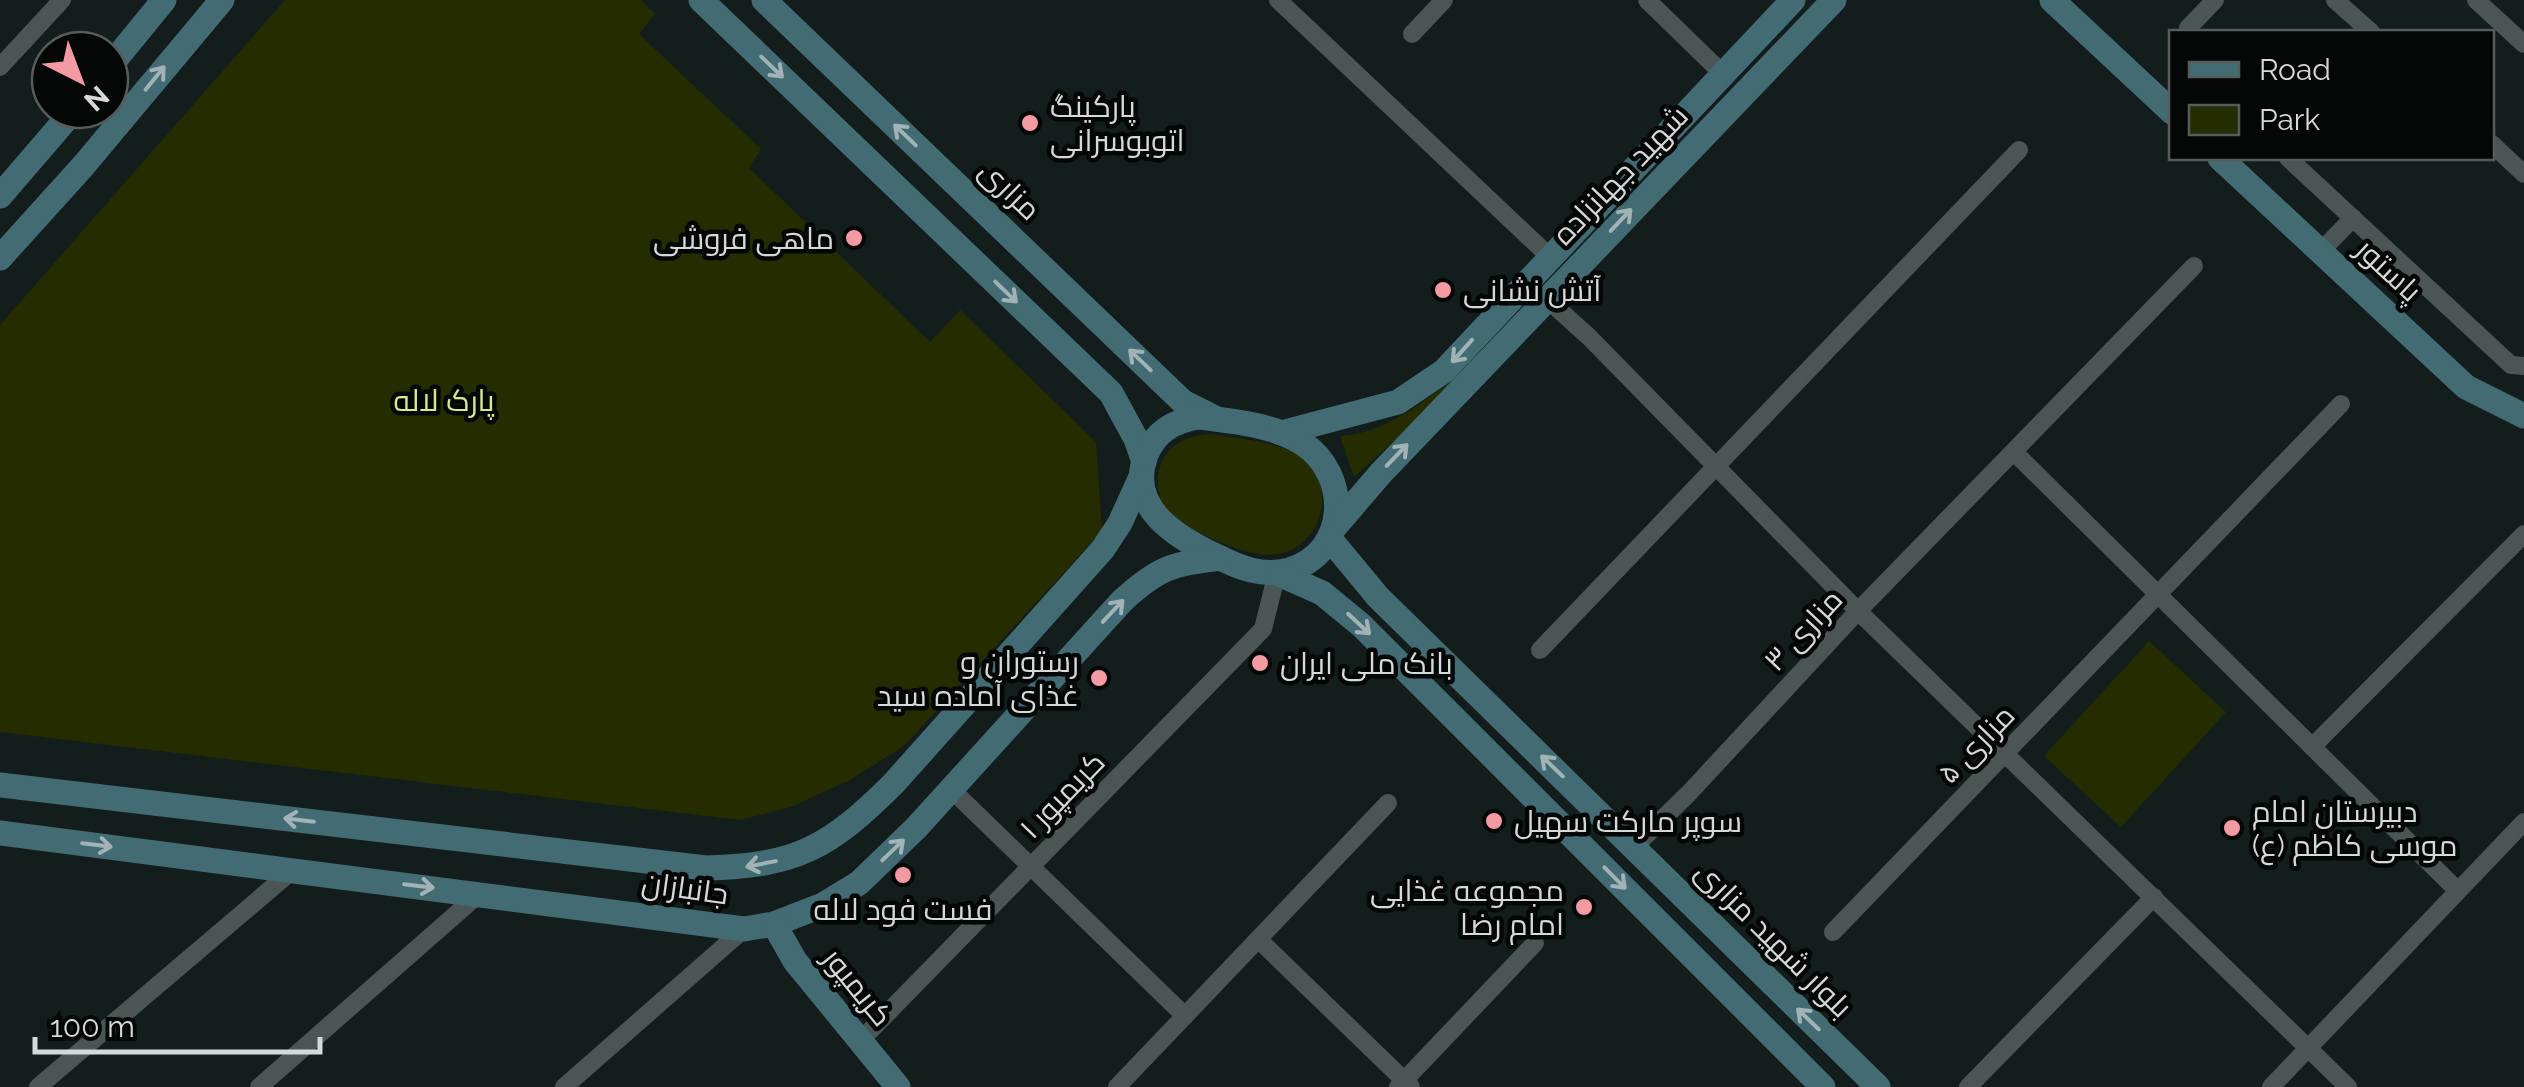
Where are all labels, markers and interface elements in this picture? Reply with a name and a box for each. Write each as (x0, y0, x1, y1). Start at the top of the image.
north arrow (30, 30, 130, 130)
legend (2169, 30, 2494, 160)
text: Road (2259, 52, 2331, 87)
one-way arrow (759, 55, 783, 79)
one-way arrow (144, 66, 166, 92)
text: N (77, 79, 115, 118)
place label: پارکینگ اتوبوسرانی (1050, 89, 1185, 159)
street label: شهید جهانزاده (1545, 98, 1696, 252)
text: Park (2259, 102, 2320, 137)
marker: پارکینگ اتوبوسرانی (1019, 112, 1041, 134)
one-way arrow (894, 124, 918, 148)
street label: مزاری (972, 153, 1048, 227)
one-way arrow (1609, 208, 1632, 233)
place label: ماهی فروشی (653, 221, 834, 257)
marker: ماهی فروشی (843, 227, 865, 249)
street label: پاستور (2347, 230, 2429, 310)
place label: آتش نشانی (1463, 273, 1601, 309)
marker: آتش نشانی (1432, 279, 1454, 301)
one-way arrow (994, 280, 1018, 304)
one-way arrow (1451, 338, 1474, 363)
one-way arrow (1128, 349, 1153, 372)
park label: پارک لاله (394, 383, 494, 420)
one-way arrow (1385, 444, 1409, 468)
street label: مزاری ۳ (1756, 582, 1850, 678)
one-way arrow (1101, 599, 1124, 624)
one-way arrow (1346, 612, 1371, 635)
place label: رستوران و غذای آماده سید (877, 644, 1079, 713)
place label: بانک ملی ایران (1280, 646, 1453, 682)
marker: بانک ملی ایران (1249, 652, 1271, 674)
marker: رستوران و غذای آماده سید (1088, 667, 1110, 689)
street label: مزاری ۵ (1930, 698, 2022, 790)
street label: کریمپور ۱ (1012, 744, 1113, 847)
one-way arrow (1540, 755, 1564, 779)
place label: دبیرستان امام موسی کاظم (ع) (2252, 794, 2458, 866)
place label: سوپر مارکت سهیل (1514, 804, 1742, 841)
one-way arrow (284, 810, 316, 829)
marker: سوپر مارکت سهیل (1483, 810, 1505, 832)
marker: دبیرستان امام موسی کاظم (ع) (2221, 817, 2243, 839)
one-way arrow (80, 836, 112, 855)
one-way arrow (880, 839, 905, 863)
street label: بلوار شهید مزاری (1688, 854, 1859, 1025)
one-way arrow (745, 855, 778, 874)
marker: فست فود لاله (892, 864, 914, 886)
street label: جانبازان (639, 865, 731, 911)
one-way arrow (1602, 865, 1626, 889)
place label: مجموعه غذایی امام رضا (1370, 873, 1564, 945)
one-way arrow (402, 878, 435, 896)
place label: فست فود لاله (814, 892, 992, 927)
marker: مجموعه غذایی امام رضا (1573, 896, 1595, 918)
street label: کریمپور (813, 939, 900, 1034)
scale bar (35, 992, 320, 1054)
one-way arrow (1797, 1007, 1821, 1031)
text: 100 m (50, 1009, 135, 1044)

